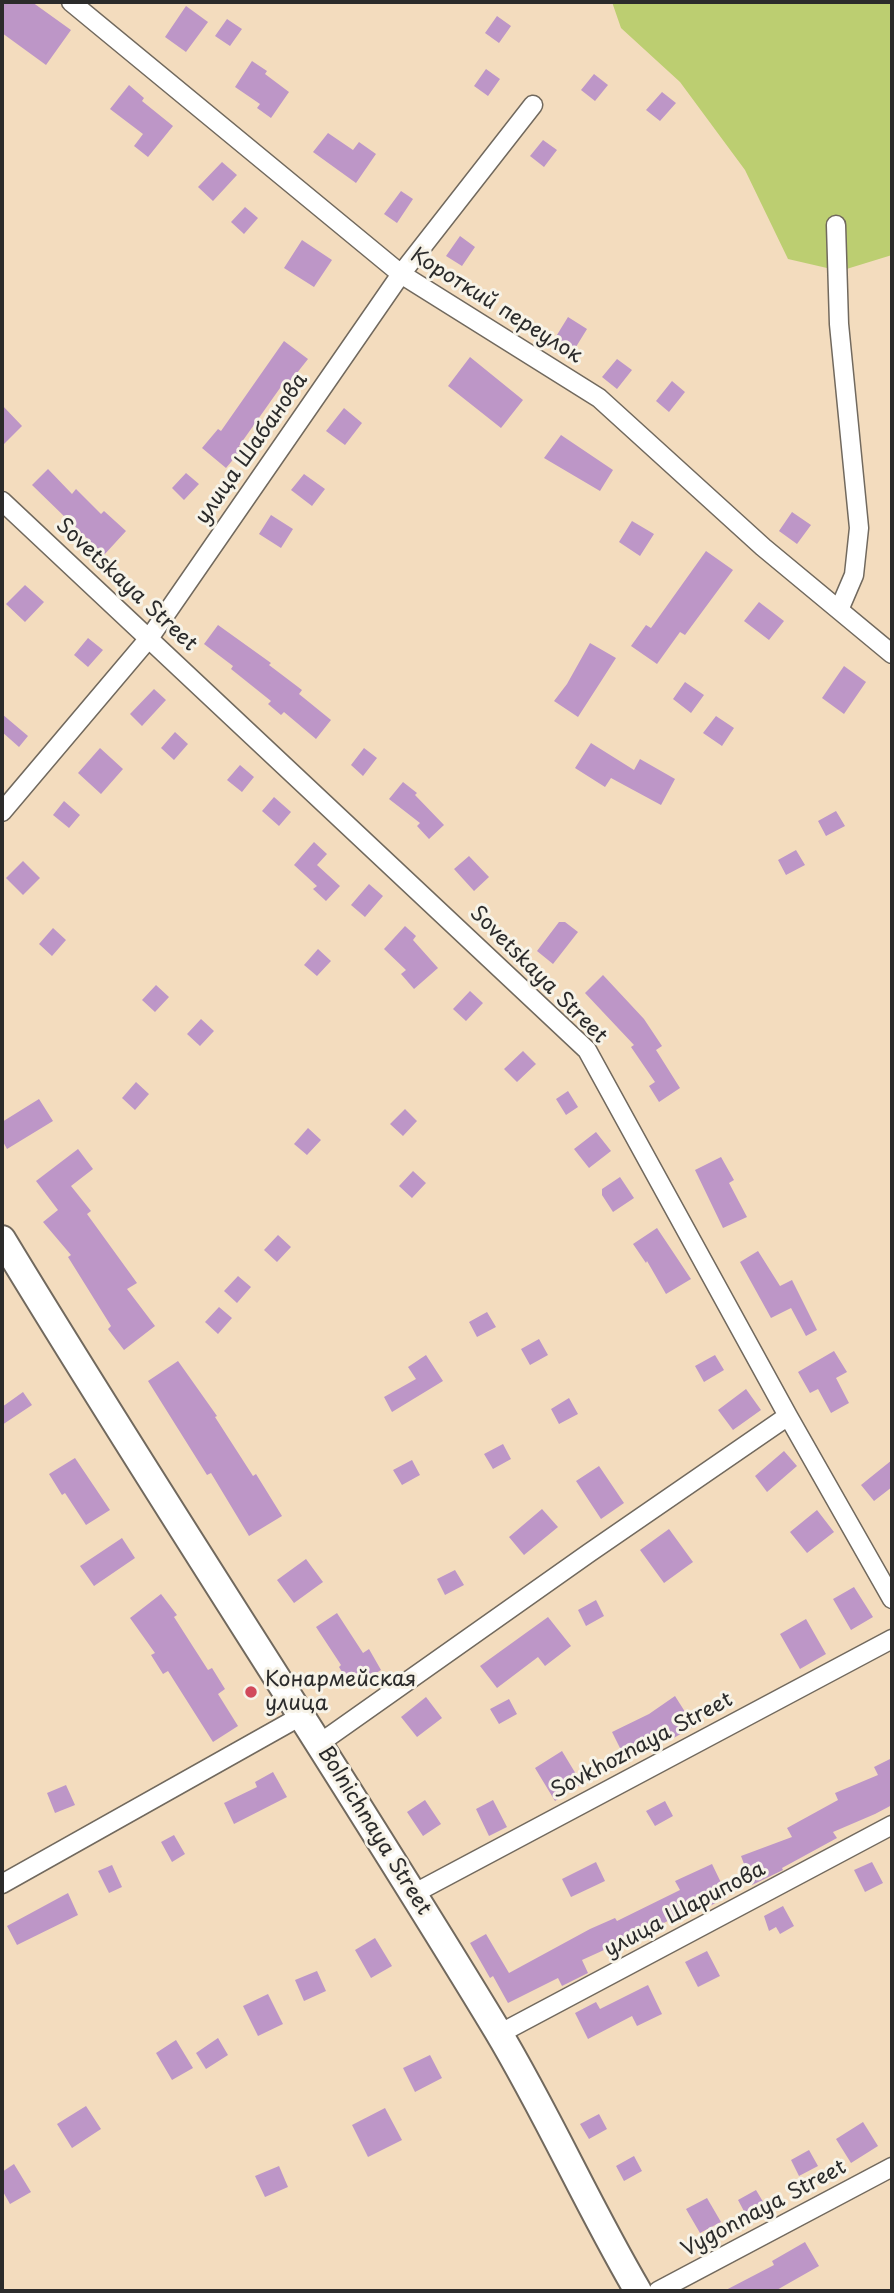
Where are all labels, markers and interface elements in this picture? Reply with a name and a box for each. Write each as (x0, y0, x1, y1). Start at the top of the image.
street label: Короткий переулок (405, 243, 587, 369)
street label: улица Шабанова (190, 369, 314, 529)
street label: Sovetskaya Street (50, 513, 202, 657)
street label: Sovetskaya Street (464, 901, 612, 1049)
place label: Конармейская улица (265, 1667, 416, 1717)
marker: Конармейская улица (243, 1684, 259, 1700)
street label: Sovkhoznaya Street (547, 1687, 737, 1805)
street label: Bolnichnaya Street (312, 1742, 436, 1920)
street label: улица Шарипова (600, 1857, 770, 1963)
street label: Vygonnaya Street (677, 2155, 851, 2263)

